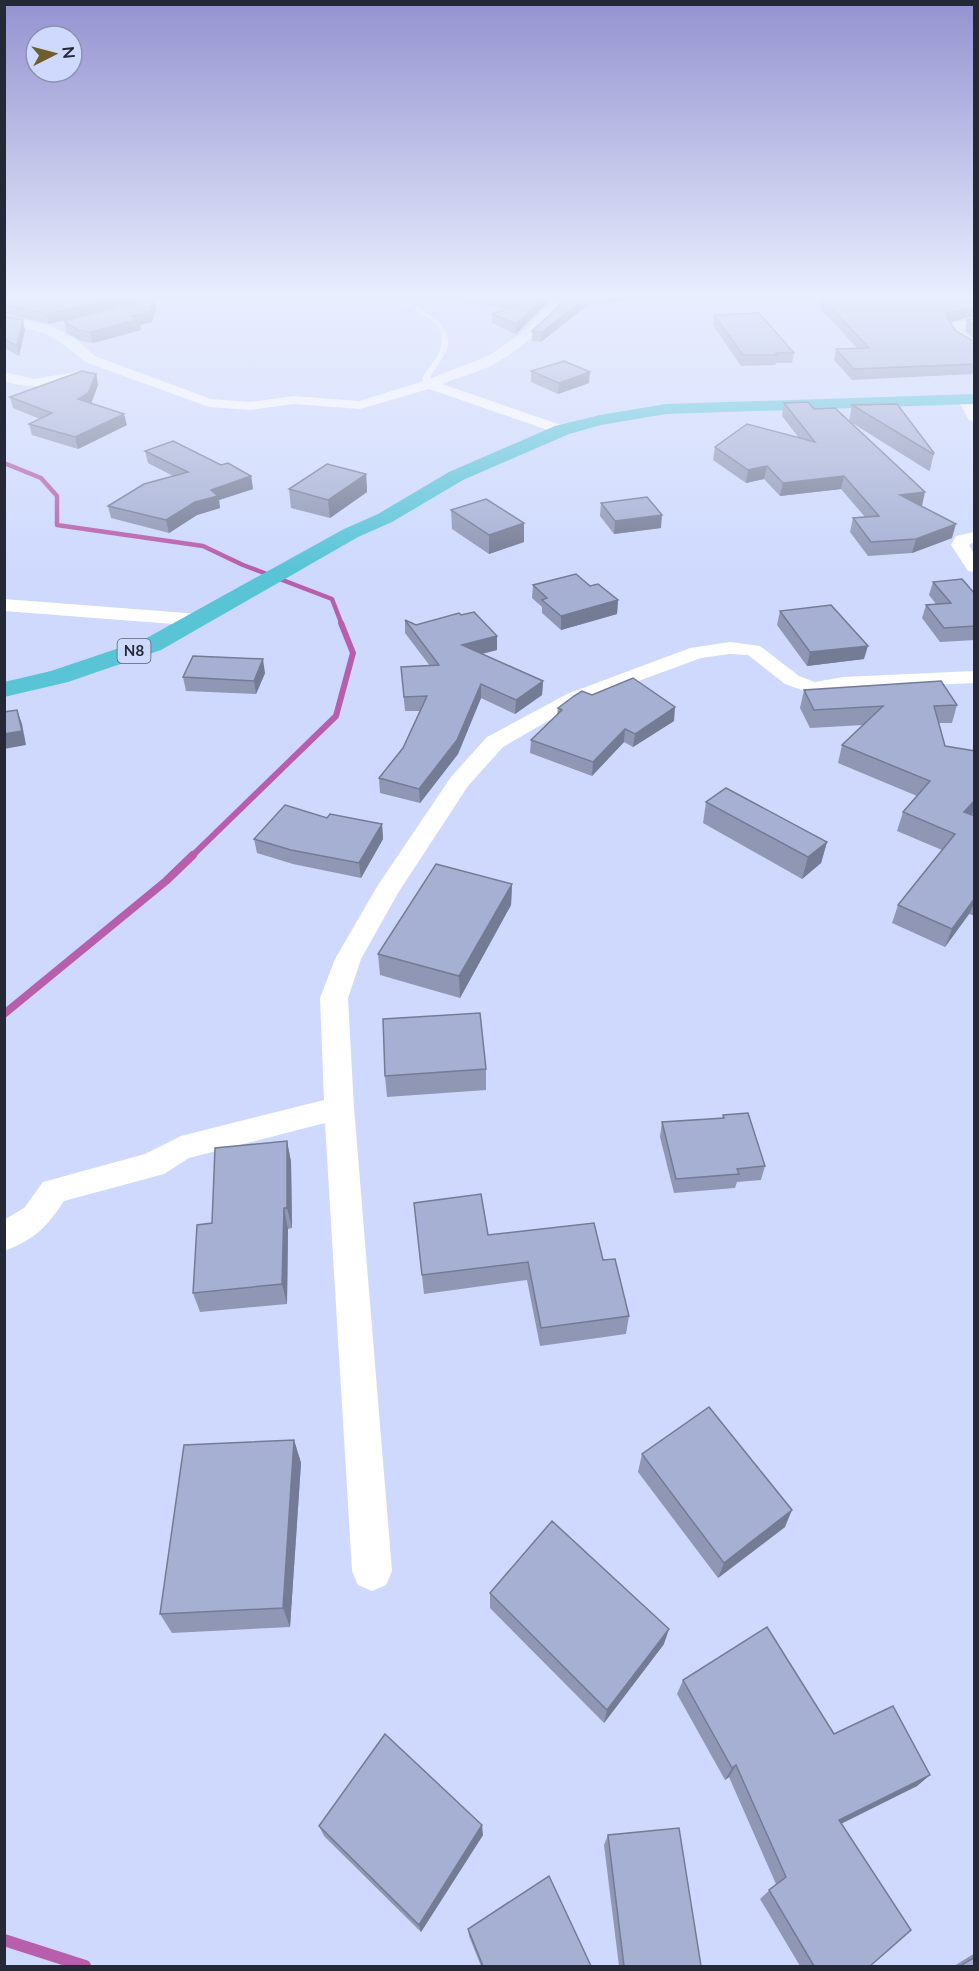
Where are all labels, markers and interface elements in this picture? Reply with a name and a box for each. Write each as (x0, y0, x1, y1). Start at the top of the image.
north arrow (24, 24, 84, 84)
text: N (59, 45, 80, 60)
road number: N8 (118, 639, 150, 663)

